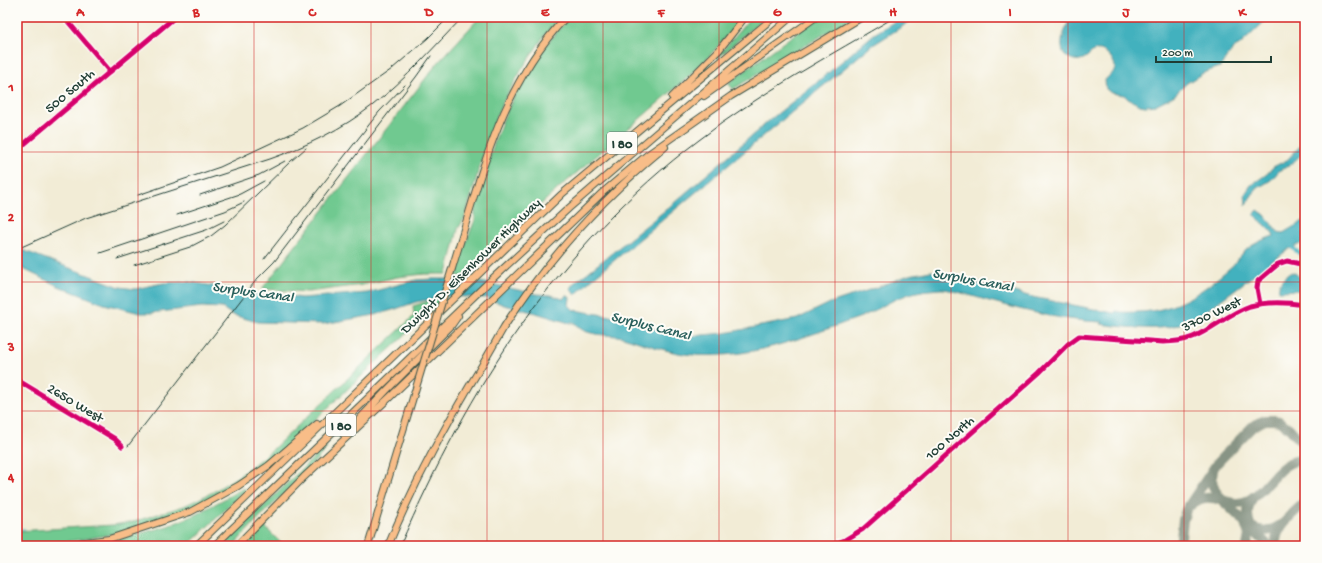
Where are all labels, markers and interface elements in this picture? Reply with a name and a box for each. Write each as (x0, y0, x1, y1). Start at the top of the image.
text: A (75, 6, 85, 21)
text: B (192, 6, 201, 21)
text: C (307, 6, 317, 21)
text: D (424, 6, 434, 21)
text: E (541, 6, 550, 21)
text: F (657, 6, 666, 21)
text: G (773, 6, 782, 21)
text: H (889, 6, 897, 21)
text: I (1008, 6, 1012, 21)
text: J (1122, 6, 1131, 21)
text: K (1237, 6, 1247, 21)
scale bar (1156, 38, 1271, 64)
text: 200 m (1162, 47, 1193, 61)
street label: 500 South (42, 66, 99, 118)
text: 1 (7, 81, 14, 96)
road number: I 80 (607, 132, 637, 154)
street label: Dwight D. Eisenhower Highway (397, 195, 545, 339)
text: 2 (8, 211, 15, 226)
water label: Surplus Canal (931, 265, 1016, 297)
water label: Surplus Canal (211, 278, 296, 308)
street label: 3700 West (1179, 293, 1246, 337)
water label: Surplus Canal (609, 308, 694, 346)
text: 3 (7, 341, 15, 356)
street label: 2650 West (44, 381, 107, 428)
street label: 100 North (922, 413, 979, 465)
road number: I 80 (326, 414, 356, 436)
text: 4 (7, 471, 15, 486)

